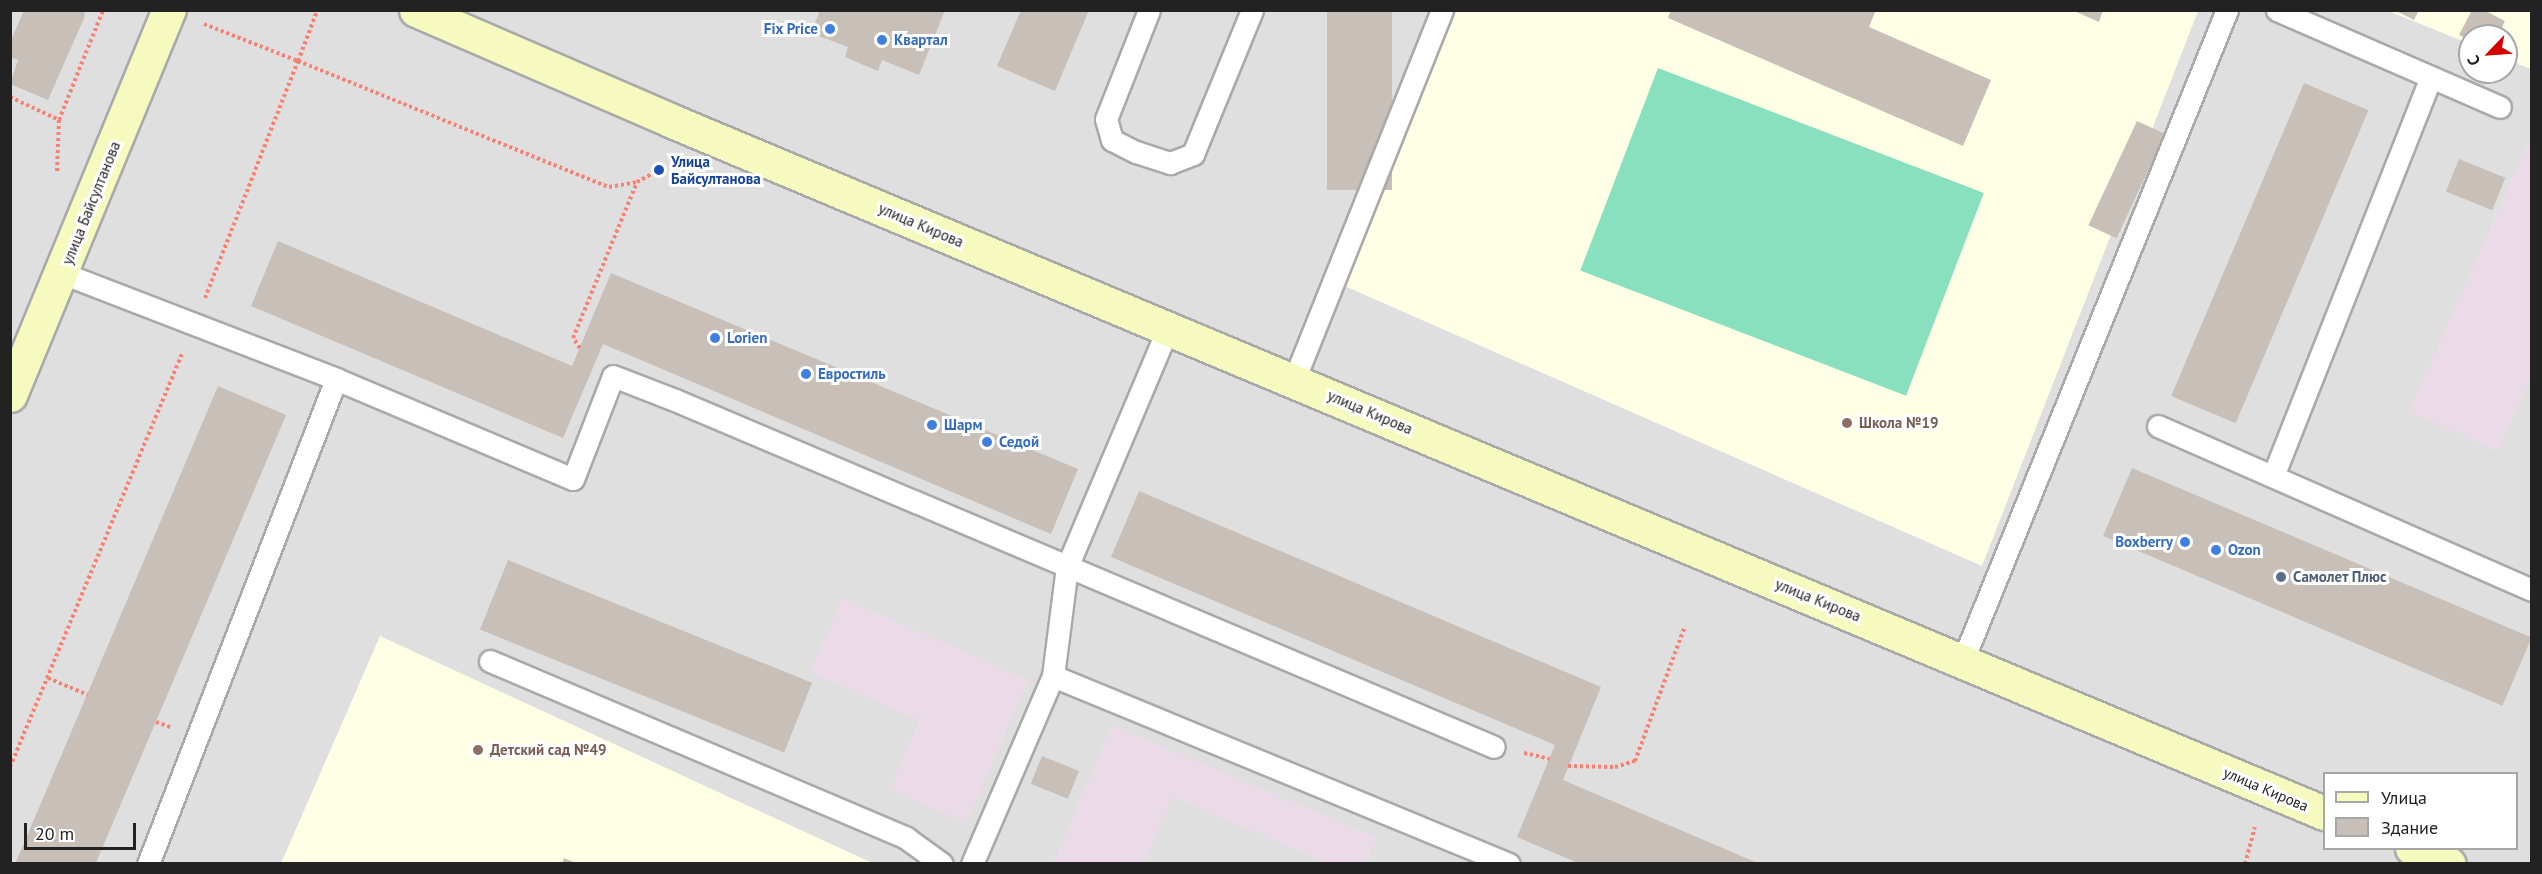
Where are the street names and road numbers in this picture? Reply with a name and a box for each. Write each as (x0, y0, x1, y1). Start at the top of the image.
street label: улица Байсултанова (58, 139, 124, 267)
street label: улица Кирова (876, 199, 966, 251)
street label: улица Кирова (1325, 386, 1415, 438)
street label: улица Кирова (1773, 575, 1863, 625)
street label: улица Кирова (2221, 763, 2311, 815)

